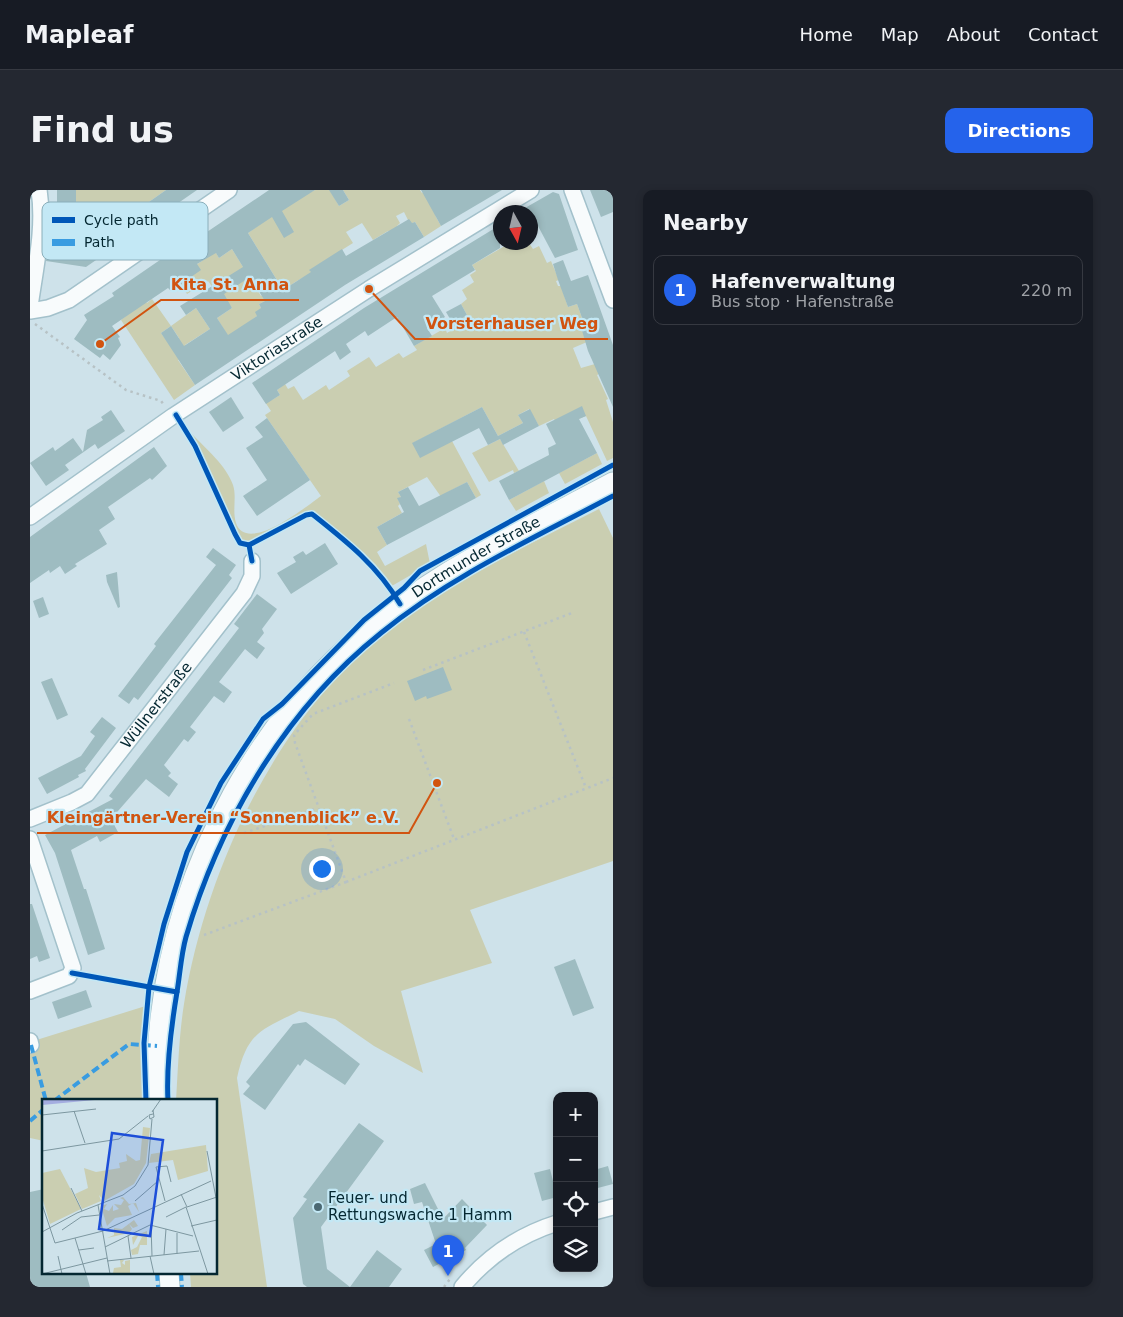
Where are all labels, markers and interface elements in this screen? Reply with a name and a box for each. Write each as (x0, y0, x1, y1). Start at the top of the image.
text: Mapleaf (25, 21, 133, 49)
text: Home (800, 24, 853, 45)
text: Map (881, 24, 919, 45)
text: About (947, 24, 1000, 45)
text: Contact (1028, 24, 1098, 45)
button: Directions (945, 108, 1093, 153)
text: Find us (30, 110, 174, 150)
legend (42, 202, 208, 260)
north arrow (493, 205, 538, 250)
text: Nearby (663, 211, 748, 235)
text: Cycle path (84, 212, 159, 228)
text: Path (84, 234, 115, 250)
callout: Kita St. Anna (161, 269, 299, 300)
text: Hafenverwaltung (711, 270, 896, 292)
text: Kita St. Anna (171, 275, 289, 294)
text: 1 (674, 281, 686, 300)
text: 220 m (1021, 281, 1072, 300)
text: Bus stop · Hafenstraße (711, 292, 894, 311)
callout: Vorsterhauser Weg (415, 308, 608, 339)
street label: Viktoriastraße (228, 312, 326, 385)
text: Vorsterhauser Weg (425, 314, 599, 333)
street label: Dortmunder Straße (408, 513, 543, 602)
street label: Wüllnerstraße (117, 658, 196, 752)
callout: Kleingärtner-Verein “Sonnenblick” e.V. (37, 802, 409, 833)
text: Kleingärtner-Verein “Sonnenblick” e.V. (47, 808, 399, 827)
your location (309, 856, 335, 882)
map controls (553, 1092, 598, 1272)
button: + (553, 1092, 598, 1137)
inset map (42, 1099, 218, 1274)
button: − (553, 1137, 598, 1182)
button: locate (553, 1182, 598, 1227)
place label: Feuer- und Rettungswache 1 Hamm (328, 1189, 512, 1224)
marker: Feuer- und Rettungswache 1 Hamm (312, 1201, 324, 1213)
button: layers (553, 1227, 598, 1272)
pin: 1 (432, 1235, 464, 1276)

